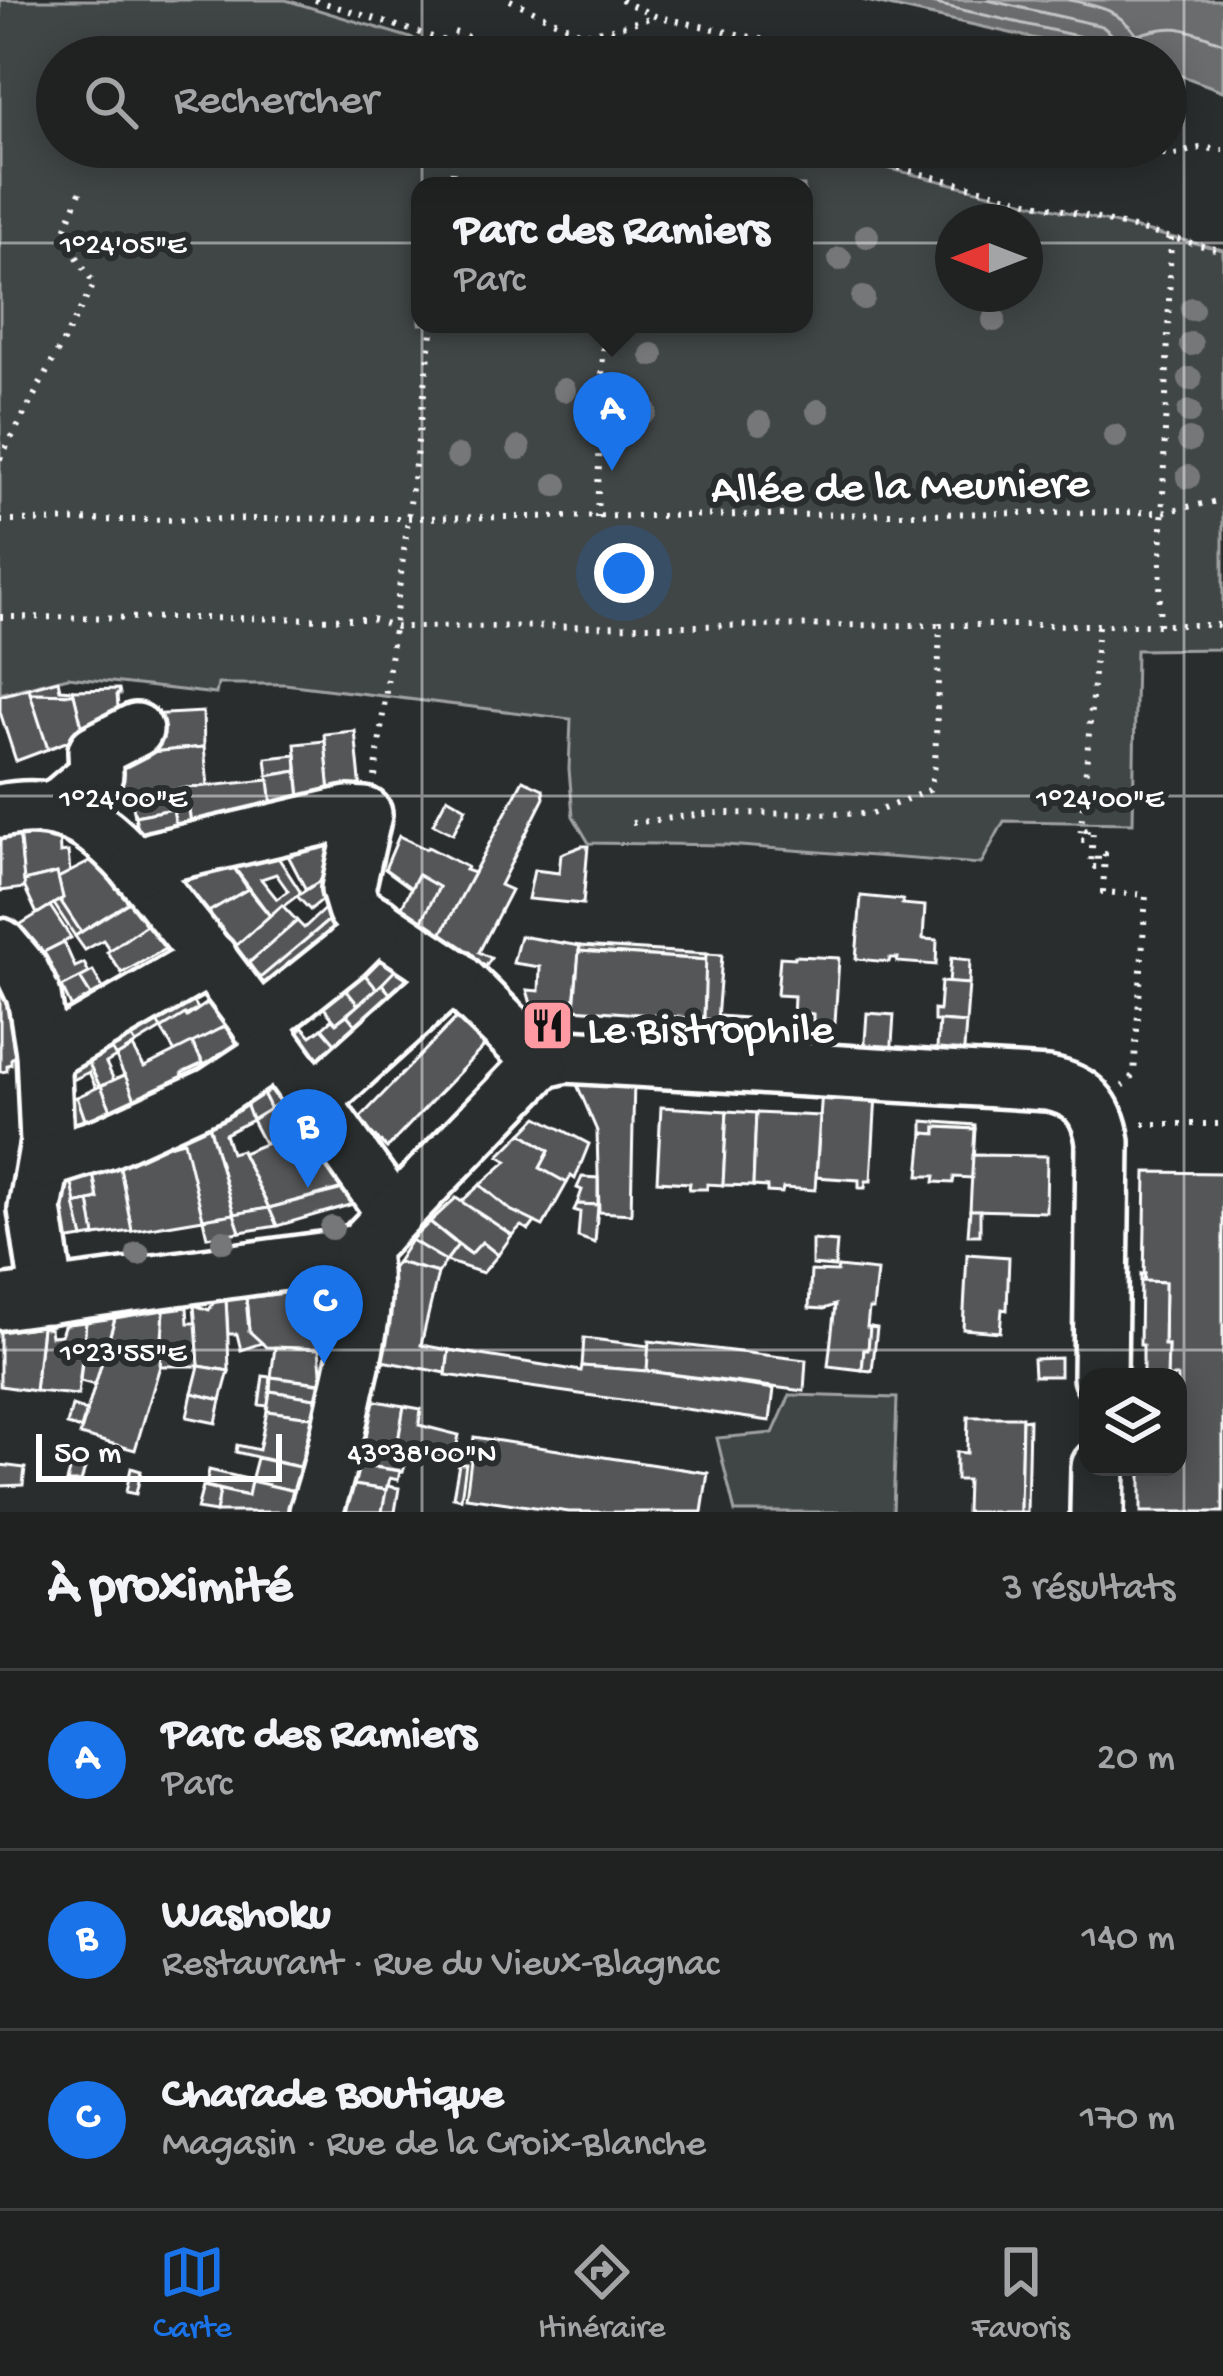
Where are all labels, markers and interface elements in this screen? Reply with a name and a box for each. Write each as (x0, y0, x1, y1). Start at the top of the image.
search box (36, 36, 1187, 168)
icon: search (78, 69, 144, 135)
text: Rechercher (174, 76, 378, 129)
popup (411, 177, 813, 333)
north arrow (935, 204, 1043, 312)
text: Parc des Ramiers (455, 206, 769, 259)
text: 1°24'05"E (59, 230, 187, 265)
text: Parc (455, 259, 525, 305)
pin: A (573, 372, 651, 471)
street label: Allée de la Meuniere (711, 460, 1091, 519)
your location (594, 543, 654, 603)
text: 1°24'00"E (58, 784, 188, 819)
text: 1°24'00"E (1035, 784, 1165, 819)
restaurant icon: Le Bistrophile (520, 997, 576, 1053)
place label: Le Bistrophile (587, 1006, 834, 1059)
pin: B (269, 1089, 347, 1188)
pin: C (285, 1265, 363, 1364)
text: 1°23'55"E (59, 1338, 187, 1373)
map controls (1079, 1368, 1187, 1476)
button: layers (1079, 1368, 1187, 1476)
scale bar (36, 1428, 282, 1481)
text: 50 m (54, 1436, 121, 1474)
text: 43°38'00"N (347, 1439, 497, 1474)
text: À proximité (48, 1560, 292, 1620)
text: 3 résultats (1002, 1567, 1175, 1613)
text: Parc des Ramiers (162, 1710, 477, 1763)
text: A (75, 1737, 99, 1783)
text: 20 m (1097, 1737, 1175, 1783)
text: Parc (162, 1763, 232, 1809)
text: Washoku (162, 1890, 331, 1943)
text: B (77, 1917, 97, 1963)
text: 140 m (1082, 1917, 1175, 1963)
text: Restaurant · Rue du Vieux-Blagnac (162, 1943, 719, 1989)
text: Charade Boutique (162, 2070, 504, 2123)
text: C (76, 2097, 98, 2143)
text: 170 m (1080, 2097, 1175, 2143)
text: Magasin · Rue de la Croix-Blanche (162, 2123, 706, 2169)
tab: Carte (153, 2239, 232, 2349)
tab: Itinéraire (538, 2239, 665, 2349)
tab: Favoris (972, 2239, 1070, 2349)

